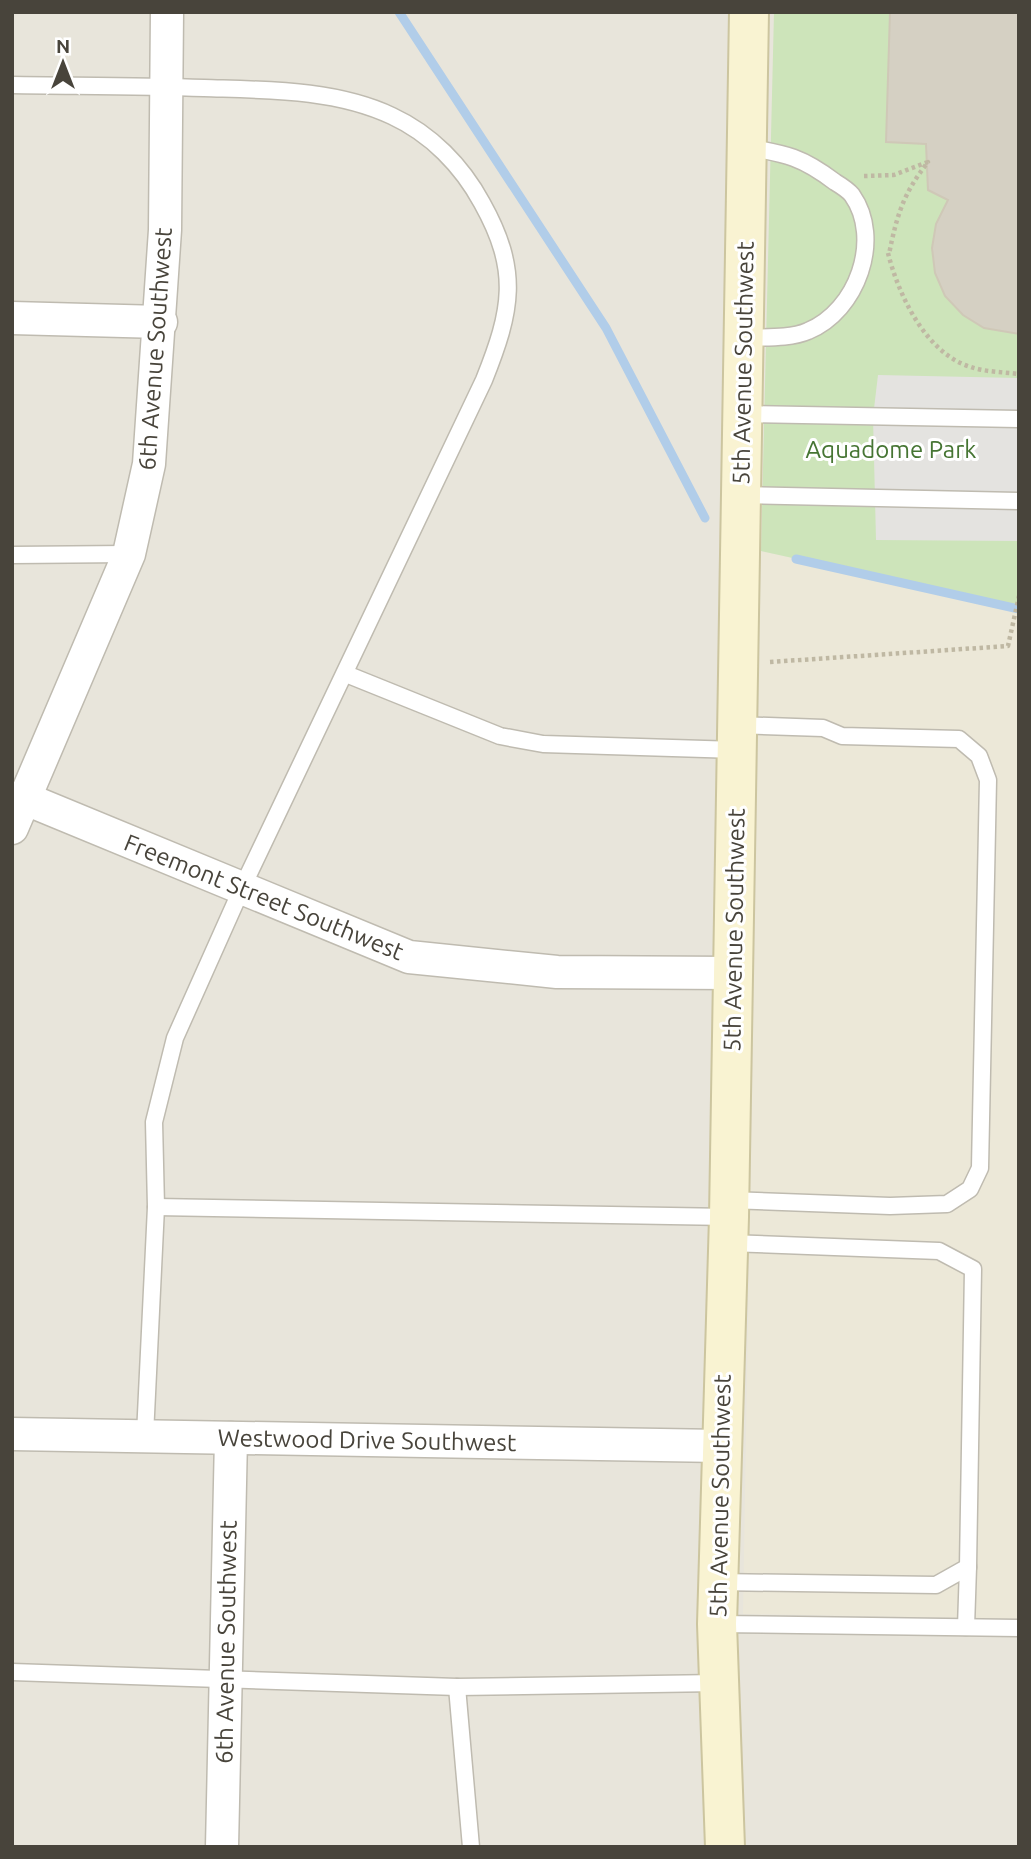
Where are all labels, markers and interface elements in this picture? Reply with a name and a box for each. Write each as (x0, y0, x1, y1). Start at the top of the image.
north arrow (28, 28, 98, 98)
text: N (56, 35, 70, 57)
street label: 6th Avenue Southwest (133, 226, 177, 471)
street label: 5th Avenue Southwest (727, 240, 759, 485)
park label: Aquadome Park (806, 436, 976, 463)
street label: 5th Avenue Southwest (718, 807, 750, 1052)
street label: Freemont Street Southwest (120, 829, 408, 966)
street label: 5th Avenue Southwest (704, 1373, 736, 1618)
street label: Westwood Drive Southwest (218, 1424, 517, 1456)
street label: 6th Avenue Southwest (210, 1519, 242, 1764)

